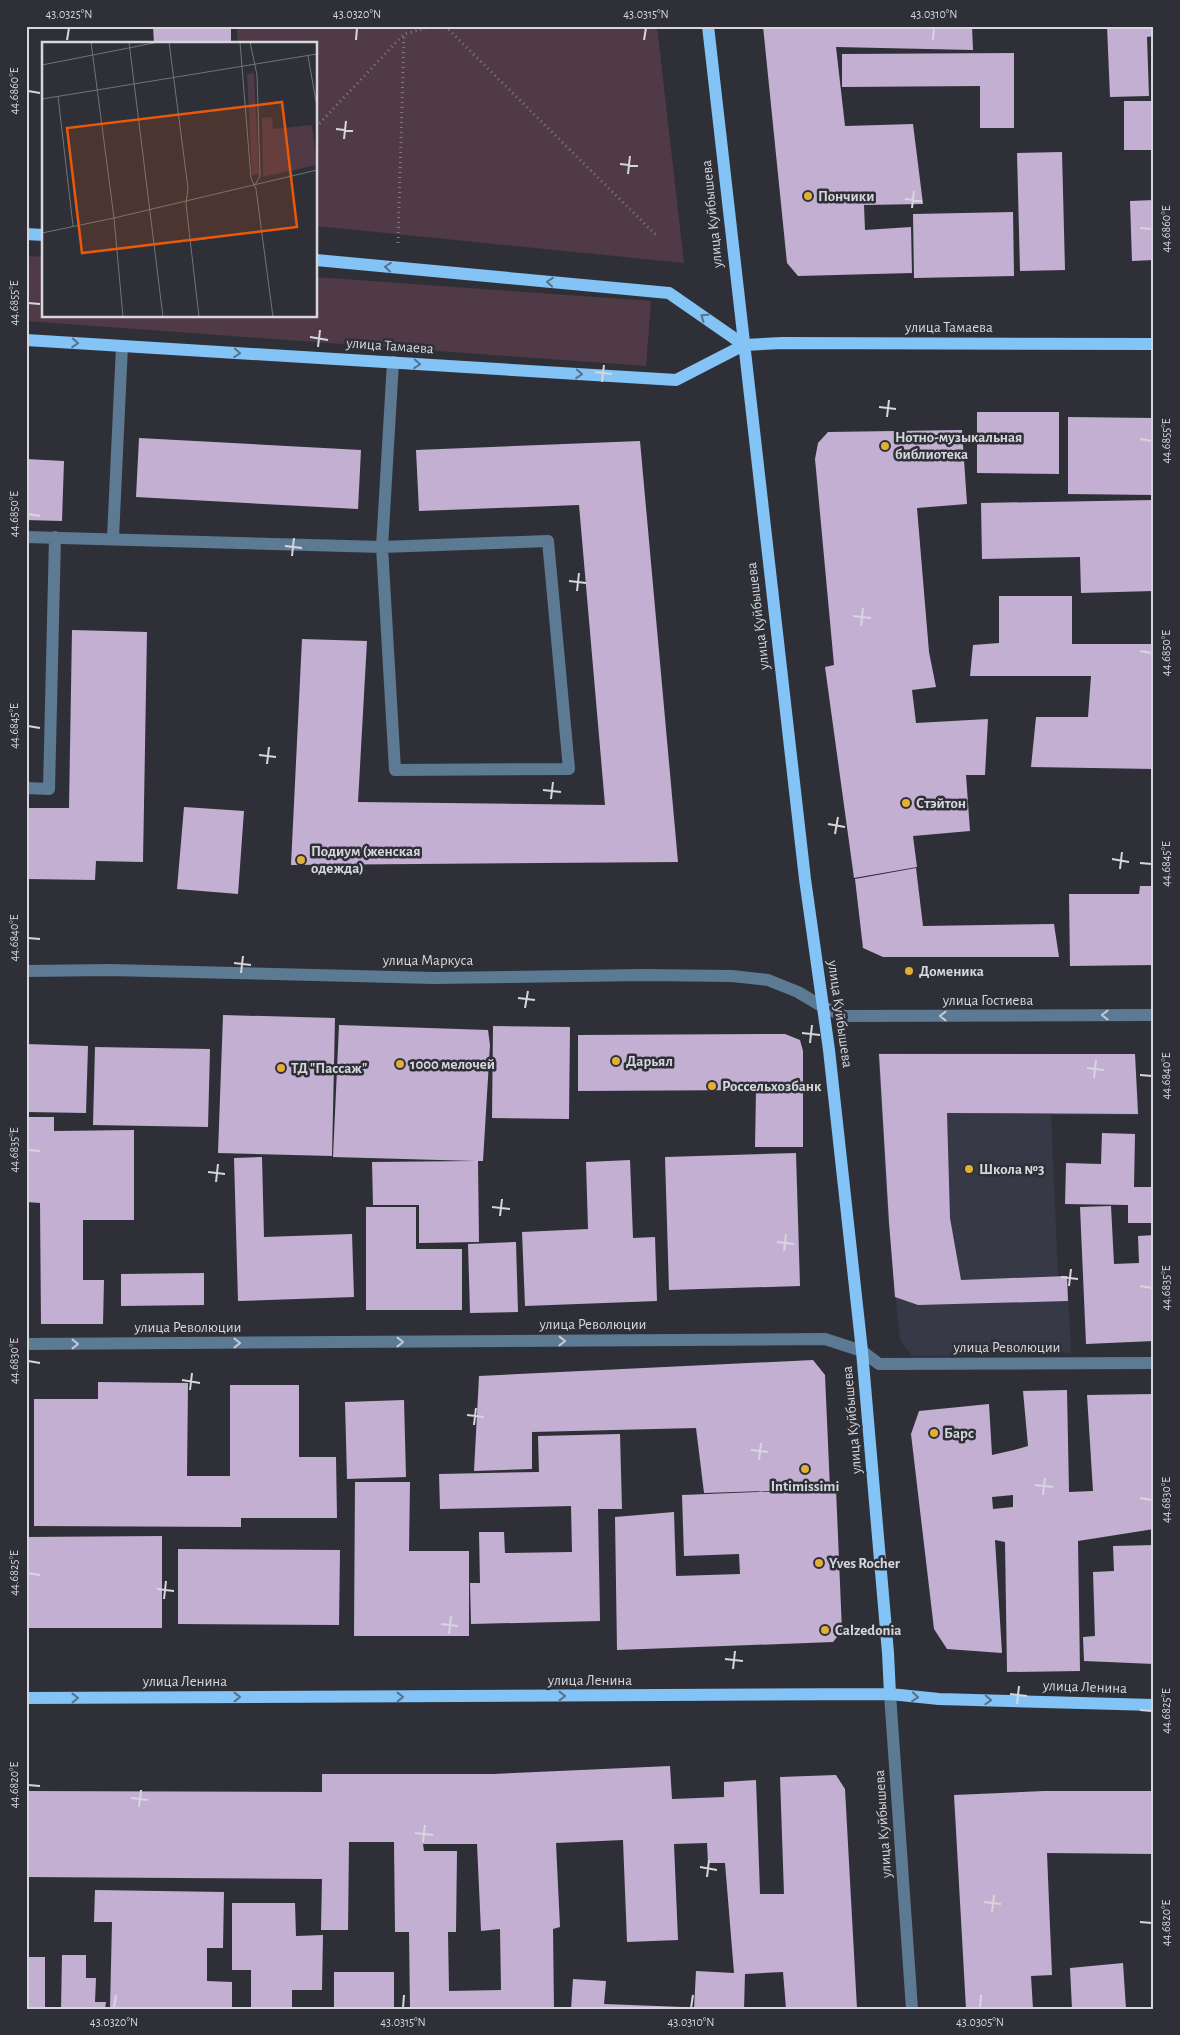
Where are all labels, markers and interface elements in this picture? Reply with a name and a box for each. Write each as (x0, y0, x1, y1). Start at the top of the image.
text: 43.0325°N (46, 8, 92, 20)
text: 43.0320°N (333, 8, 381, 20)
text: 43.0315°N (623, 8, 669, 20)
text: 43.0310°N (911, 8, 957, 20)
inset map (42, 42, 318, 318)
text: 44.6860°E (8, 67, 20, 114)
street label: улица Куйбышева (699, 159, 725, 270)
place label: Пончики (818, 189, 874, 204)
marker: Пончики (802, 190, 814, 202)
text: 44.6860°E (1160, 205, 1172, 252)
one-way arrow (384, 262, 392, 273)
one-way arrow (545, 276, 553, 287)
text: 44.6855°E (8, 280, 20, 325)
one-way arrow (700, 314, 710, 323)
street label: улица Тамаева (904, 320, 993, 335)
street label: улица Тамаева (345, 335, 434, 357)
one-way arrow (71, 337, 79, 348)
one-way arrow (233, 347, 241, 358)
one-way arrow (413, 358, 421, 369)
one-way arrow (575, 369, 583, 380)
text: 44.6855°E (1160, 418, 1172, 463)
place label: Нотно-музыкальная библиотека (895, 430, 1022, 462)
marker: Нотно-музыкальная библиотека (879, 440, 891, 452)
text: 44.6850°E (8, 491, 20, 537)
street label: улица Куйбышева (744, 561, 772, 672)
text: 44.6850°E (1160, 630, 1172, 676)
text: 44.6845°E (8, 703, 20, 749)
place label: Стэйтон (916, 796, 966, 811)
marker: Стэйтон (900, 797, 912, 809)
text: 44.6845°E (1160, 841, 1172, 887)
place label: Подиум (женская одежда) (311, 844, 420, 876)
marker: Подиум (женская одежда) (295, 854, 307, 866)
text: 44.6840°E (8, 914, 20, 962)
street label: улица Маркуса (382, 953, 473, 968)
street label: улица Куйбышева (825, 958, 855, 1069)
place label: Доменика (919, 964, 984, 979)
marker: Доменика (903, 965, 915, 977)
street label: улица Гостиева (942, 993, 1033, 1008)
one-way arrow (1101, 1010, 1109, 1021)
one-way arrow (938, 1011, 946, 1021)
text: 44.6840°E (1160, 1052, 1172, 1100)
place label: Дарьял (626, 1054, 673, 1069)
marker: Дарьял (610, 1055, 622, 1067)
place label: 1000 мелочей (410, 1057, 495, 1072)
marker: 1000 мелочей (394, 1058, 406, 1070)
place label: ТД "Пассаж" (291, 1061, 367, 1076)
marker: ТД "Пассаж" (275, 1062, 287, 1074)
place label: Россельхозбанк (722, 1079, 822, 1094)
marker: Россельхозбанк (706, 1080, 718, 1092)
text: 44.6835°E (8, 1127, 20, 1172)
place label: Школа №3 (979, 1162, 1044, 1177)
marker: Школа №3 (963, 1163, 975, 1175)
text: 44.6835°E (1160, 1265, 1172, 1310)
street label: улица Революции (538, 1317, 647, 1332)
street label: улица Революции (133, 1320, 242, 1335)
one-way arrow (559, 1336, 567, 1346)
one-way arrow (396, 1337, 404, 1347)
text: 44.6830°E (8, 1338, 20, 1384)
one-way arrow (234, 1338, 242, 1348)
one-way arrow (72, 1339, 79, 1349)
street label: улица Революции (952, 1340, 1061, 1355)
street label: улица Куйбышева (840, 1365, 864, 1476)
place label: Барс (944, 1426, 974, 1441)
marker: Барс (928, 1427, 940, 1439)
marker: Intimissimi (799, 1463, 811, 1475)
text: 44.6830°E (1160, 1477, 1172, 1523)
place label: Intimissimi (771, 1479, 839, 1494)
text: 44.6825°E (8, 1550, 20, 1596)
place label: Yves Rocher (829, 1556, 901, 1571)
marker: Yves Rocher (813, 1557, 825, 1569)
place label: Calzedonia (835, 1623, 902, 1638)
marker: Calzedonia (819, 1624, 831, 1636)
street label: улица Ленина (547, 1673, 632, 1688)
street label: улица Ленина (142, 1674, 227, 1689)
street label: улица Ленина (1042, 1678, 1128, 1696)
text: 44.6825°E (1160, 1688, 1172, 1734)
one-way arrow (559, 1691, 567, 1701)
one-way arrow (911, 1691, 919, 1702)
one-way arrow (234, 1692, 242, 1702)
one-way arrow (396, 1692, 404, 1702)
one-way arrow (72, 1693, 79, 1703)
one-way arrow (984, 1695, 992, 1705)
text: 44.6820°E (8, 1761, 20, 1808)
street label: улица Куйбышева (872, 1769, 894, 1880)
text: 44.6820°E (1160, 1899, 1172, 1946)
text: 43.0320°N (90, 2016, 138, 2028)
text: 43.0315°N (380, 2016, 426, 2028)
text: 43.0310°N (668, 2016, 714, 2028)
text: 43.0305°N (956, 2016, 1004, 2028)

